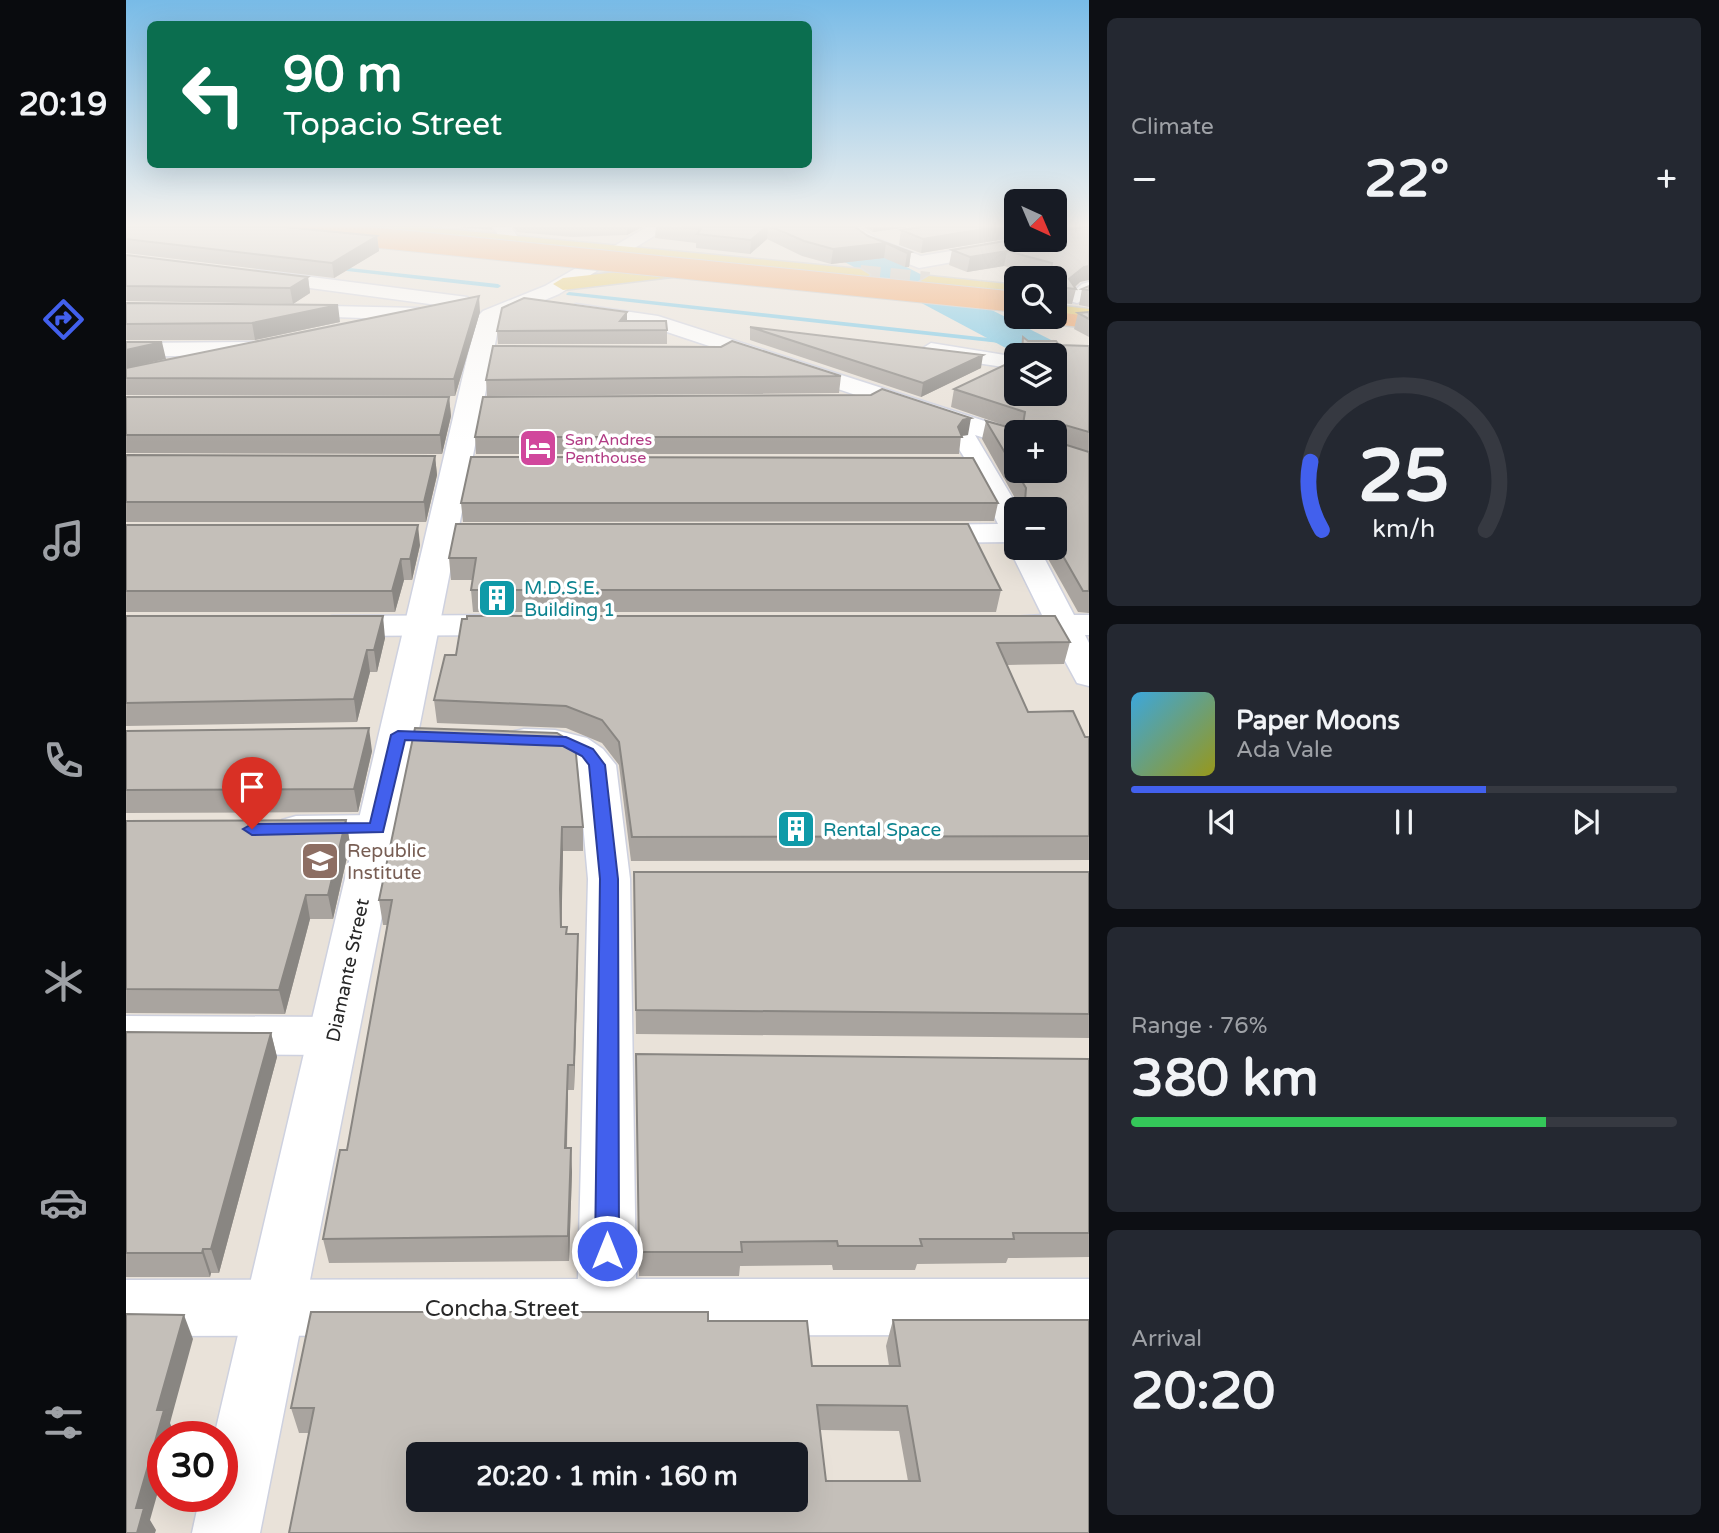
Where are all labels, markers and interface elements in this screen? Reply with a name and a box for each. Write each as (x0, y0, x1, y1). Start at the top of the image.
text: 90 m (283, 46, 402, 105)
icon: left (168, 49, 259, 140)
text: 20:19 (19, 86, 107, 124)
text: Topacio Street (283, 106, 502, 144)
text: Climate (1131, 113, 1214, 141)
text: 22° (1364, 148, 1449, 211)
text: − (1131, 157, 1158, 203)
text: + (1656, 157, 1677, 203)
north arrow (1004, 189, 1068, 252)
map controls (1004, 189, 1067, 560)
button: search (1004, 266, 1067, 329)
icon: directions (39, 295, 88, 344)
button: layers (1004, 343, 1067, 406)
button: + (1004, 420, 1067, 483)
hotel icon: San Andres Penthouse (517, 427, 559, 469)
place label: San Andres Penthouse (565, 430, 652, 468)
text: 25 (1358, 433, 1450, 521)
button: − (1004, 497, 1067, 560)
text: km/h (1373, 513, 1435, 543)
icon: music (39, 516, 88, 565)
building icon: M.D.S.E. Building 1 (476, 577, 518, 619)
place label: M.D.S.E. Building 1 (524, 577, 615, 621)
text: Paper Moons (1236, 705, 1400, 736)
icon: phone (39, 736, 88, 785)
text: Ada Vale (1236, 736, 1333, 764)
pin (222, 757, 282, 829)
icon: arrive (233, 768, 271, 806)
icon: previous (1203, 803, 1241, 841)
icon: pause (1385, 803, 1423, 841)
icon: next (1567, 803, 1605, 841)
building icon: Rental Space (775, 808, 817, 850)
place label: Rental Space (823, 819, 941, 841)
school or university icon: Republic Institute (299, 840, 341, 882)
place label: Republic Institute (347, 840, 426, 884)
street label: Diamante Street (322, 896, 374, 1044)
icon: climate (39, 957, 88, 1006)
text: Range · 76% (1131, 1012, 1267, 1040)
text: 380 km (1131, 1047, 1319, 1110)
icon: car (39, 1178, 88, 1227)
position arrow (570, 1214, 644, 1288)
street label: Concha Street (425, 1295, 579, 1323)
text: Arrival (1131, 1325, 1202, 1353)
text: 20:20 (1131, 1360, 1275, 1423)
icon: filters (39, 1398, 88, 1447)
speed limit sign: 30 (147, 1421, 238, 1512)
text: 20:20 · 1 min · 160 m (476, 1461, 738, 1492)

